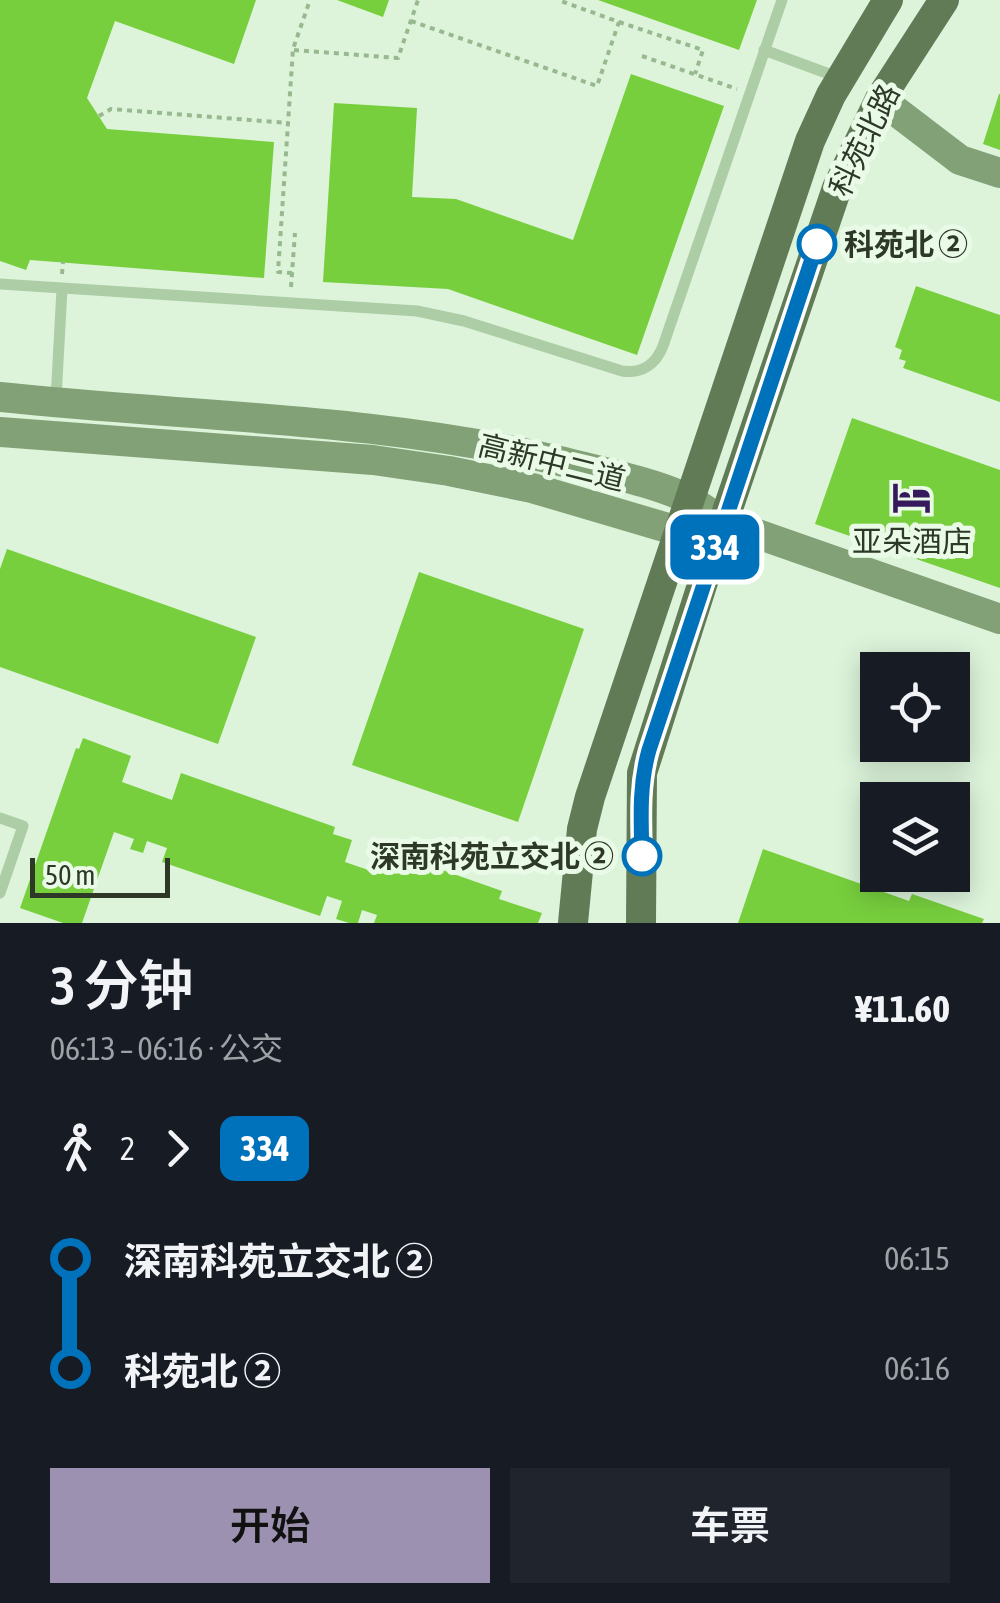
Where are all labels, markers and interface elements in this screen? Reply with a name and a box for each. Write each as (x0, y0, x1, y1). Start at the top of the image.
street label: 科苑北路 (822, 79, 906, 201)
marker: 科苑北 ② (798, 225, 836, 263)
place label: 科苑北 ② (844, 227, 968, 261)
street label: 高新中二道 (475, 427, 629, 497)
hotel icon: 亚朵酒店 (891, 476, 933, 518)
line badge: 334 (658, 514, 772, 580)
place label: 亚朵酒店 (852, 524, 972, 558)
text: 334 (690, 527, 740, 567)
map controls (860, 652, 970, 892)
button: locate (860, 652, 970, 762)
button: layers (860, 782, 970, 892)
marker: 深南科苑立交北 ② (623, 837, 661, 875)
place label: 深南科苑立交北 ② (370, 839, 614, 873)
scale bar (30, 853, 170, 898)
text: 50 m (45, 859, 95, 891)
text: 3 分钟 (50, 954, 193, 1017)
text: ¥11.60 (855, 987, 950, 1030)
text: 06:13 – 06:16 · 公交 (50, 1030, 283, 1067)
icon: walk (50, 1121, 105, 1176)
icon: forward (150, 1121, 205, 1176)
text: 334 (240, 1128, 289, 1168)
text: 2 (120, 1130, 135, 1167)
text: 深南科苑立交北 ② (124, 1240, 433, 1283)
text: 06:15 (884, 1240, 950, 1277)
text: 科苑北 ② (124, 1350, 281, 1393)
text: 06:16 (884, 1350, 950, 1387)
button: 开始 (50, 1468, 490, 1583)
button: 车票 (510, 1468, 950, 1583)

